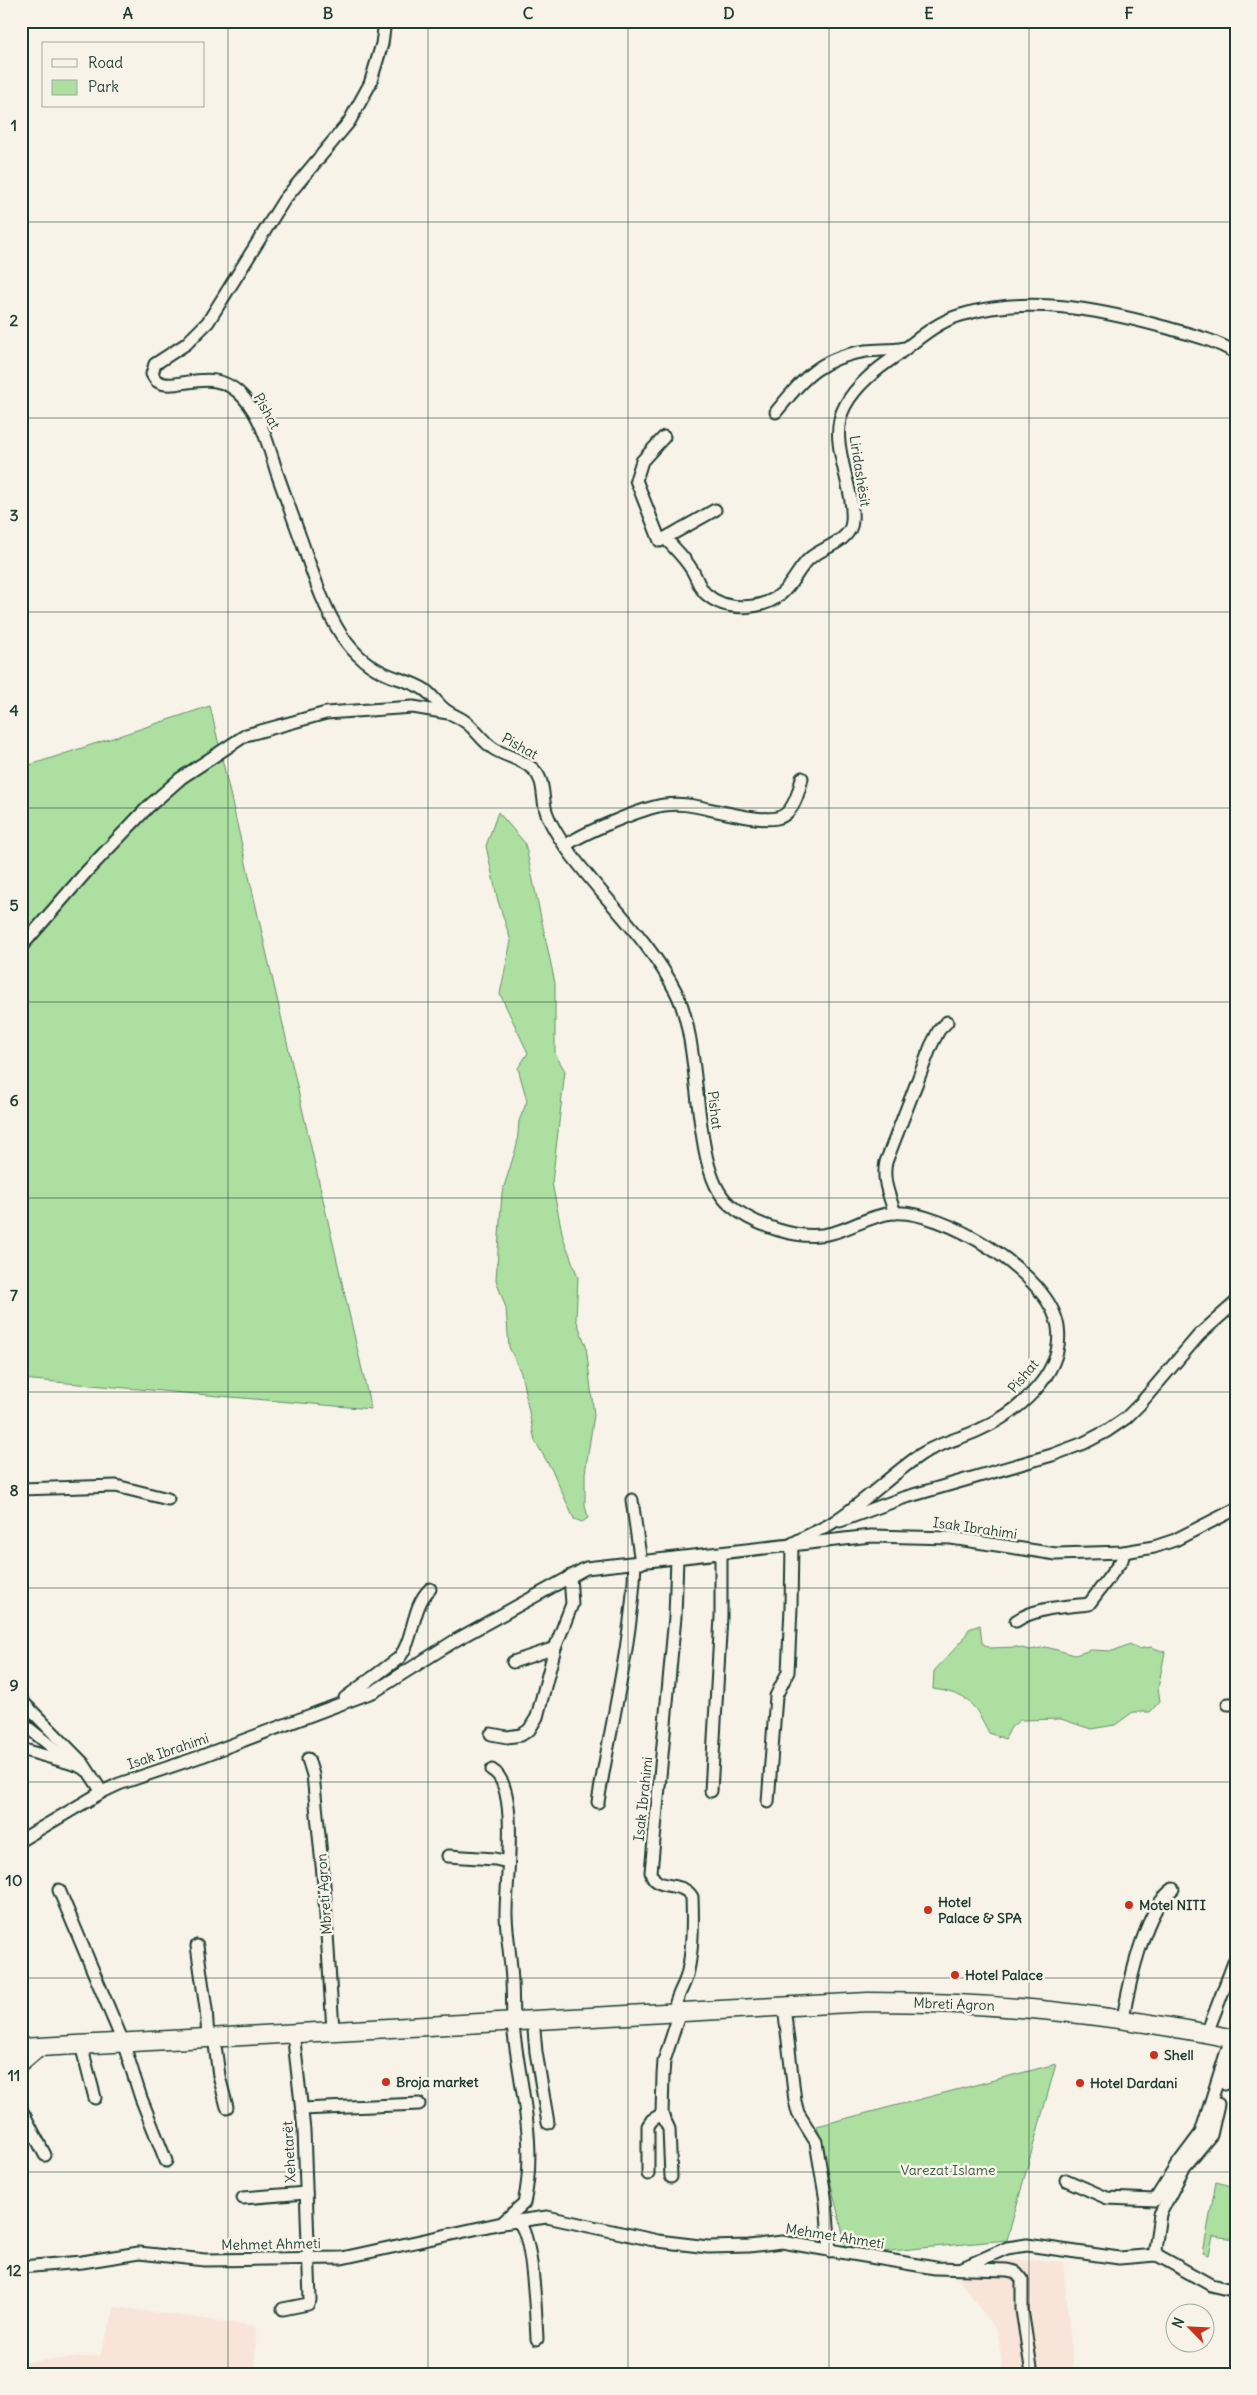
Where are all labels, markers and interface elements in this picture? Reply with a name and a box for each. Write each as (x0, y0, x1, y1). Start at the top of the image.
text: A (123, 3, 133, 23)
text: B (323, 3, 334, 23)
text: C (523, 3, 534, 23)
text: D (723, 3, 735, 23)
text: E (924, 3, 934, 23)
text: F (1124, 3, 1134, 23)
legend (42, 42, 205, 108)
text: Road (88, 53, 123, 72)
text: Park (88, 77, 119, 96)
text: 1 (11, 115, 17, 135)
text: 2 (10, 310, 19, 330)
street label: Pishat (250, 390, 284, 433)
street label: Liridashësit (845, 434, 875, 508)
text: 3 (9, 505, 19, 525)
text: 4 (9, 700, 19, 720)
street label: Pishat (499, 729, 542, 763)
text: 5 (9, 895, 19, 915)
text: 6 (9, 1090, 19, 1110)
street label: Pishat (704, 1090, 726, 1131)
text: 7 (10, 1285, 18, 1305)
street label: Pishat (1004, 1355, 1043, 1397)
text: 8 (9, 1480, 19, 1500)
street label: Isak Ibrahimi (932, 1513, 1018, 1543)
text: 9 (9, 1675, 19, 1695)
street label: Isak Ibrahimi (125, 1729, 211, 1773)
street label: Isak Ibrahimi (630, 1756, 656, 1842)
street label: Mbreti Agron (312, 1853, 336, 1935)
text: 10 (6, 1870, 22, 1890)
place label: Hotel Palace & SPA (938, 1893, 1022, 1927)
place label: Motel NITI (1139, 1896, 1206, 1914)
marker: Motel NITI (1123, 1899, 1135, 1911)
marker: Hotel Palace & SPA (922, 1904, 934, 1916)
place label: Hotel Palace (965, 1966, 1043, 1984)
marker: Hotel Palace (949, 1969, 961, 1981)
street label: Mbreti Agron (913, 1994, 995, 2014)
place label: Shell (1164, 2046, 1194, 2064)
marker: Shell (1148, 2049, 1160, 2061)
text: 11 (8, 2065, 20, 2085)
place label: Broja market (396, 2073, 479, 2091)
place label: Hotel Dardani (1090, 2074, 1177, 2092)
marker: Broja market (380, 2076, 392, 2088)
marker: Hotel Dardani (1074, 2077, 1086, 2089)
street label: Xehetarët (278, 2120, 300, 2183)
park label: Varezat Islame (900, 2161, 996, 2179)
street label: Mehmet Ahmeti (784, 2219, 886, 2253)
street label: Mehmet Ahmeti (221, 2234, 321, 2254)
text: 12 (6, 2260, 22, 2280)
north arrow (1164, 2302, 1214, 2352)
text: N (1168, 2315, 1188, 2331)

